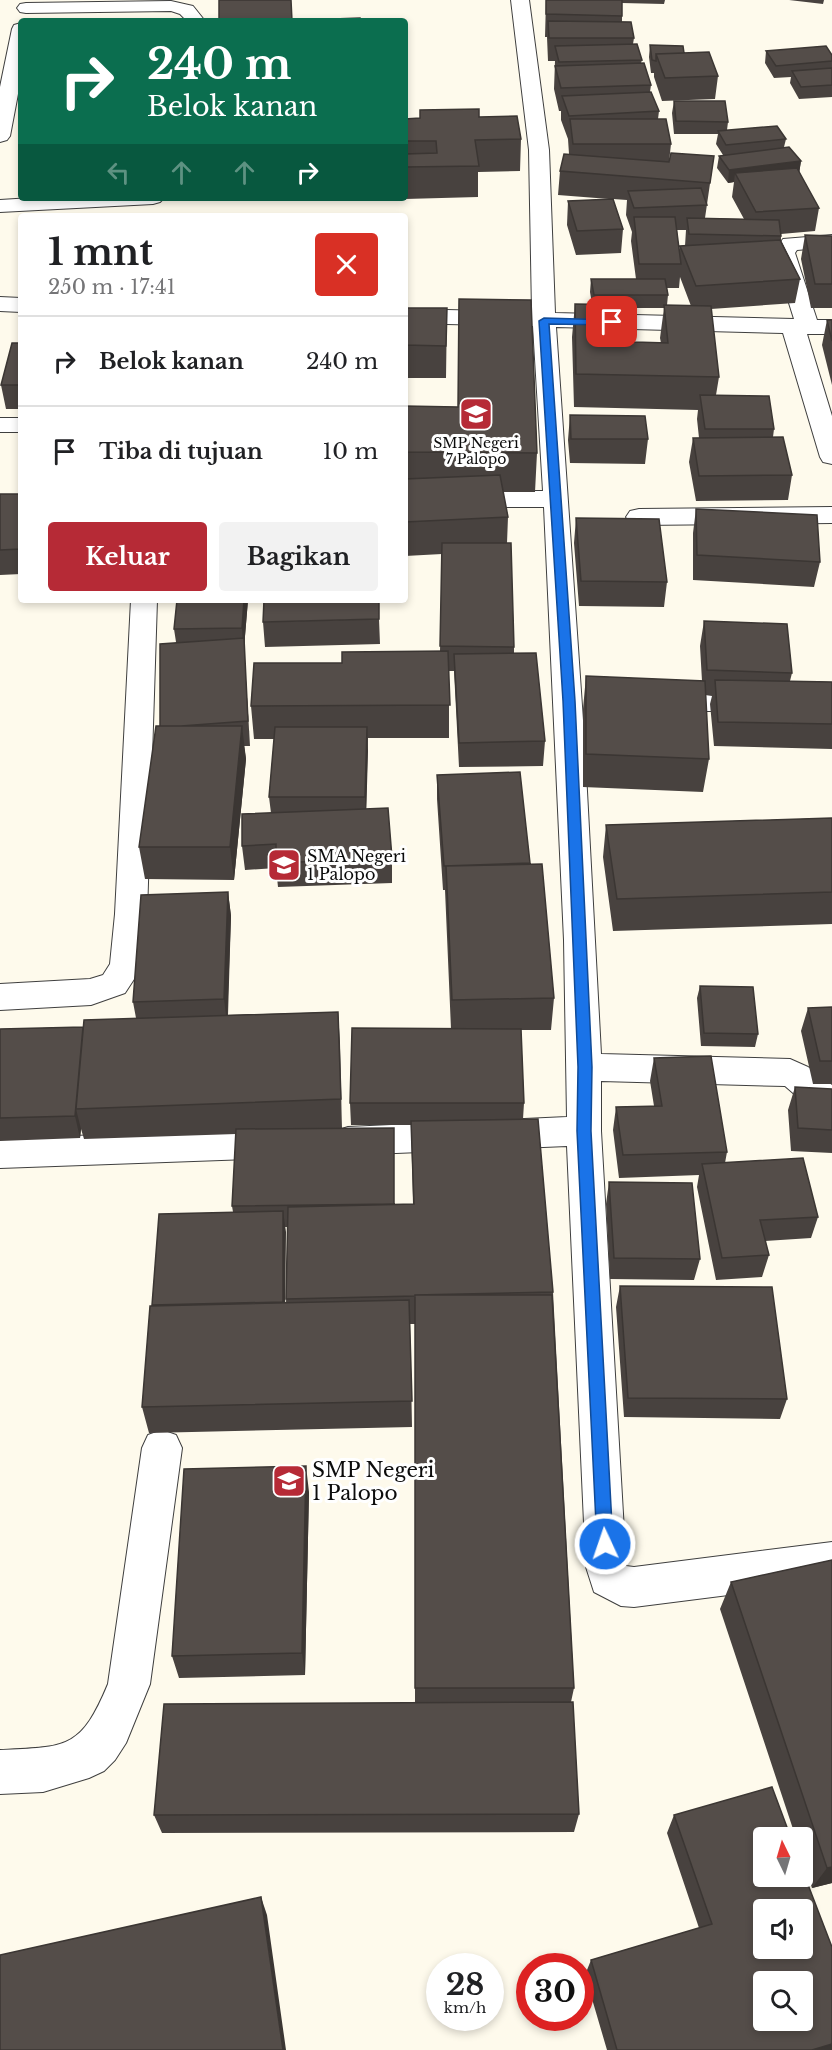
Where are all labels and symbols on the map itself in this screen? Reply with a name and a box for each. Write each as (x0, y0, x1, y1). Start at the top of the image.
pin (586, 296, 637, 347)
school or university icon: SMP Negeri 7 Palopo (458, 396, 494, 432)
place label: SMP Negeri 7 Palopo (433, 434, 519, 468)
place label: SMA Negeri 1 Palopo (307, 846, 406, 884)
school or university icon: SMA Negeri 1 Palopo (266, 847, 302, 883)
place label: SMP Negeri 1 Palopo (312, 1458, 434, 1505)
school or university icon: SMP Negeri 1 Palopo (271, 1463, 307, 1499)
position arrow (573, 1512, 637, 1576)
north arrow (753, 1827, 813, 1887)
speed limit sign: 30 (516, 1953, 594, 2031)

